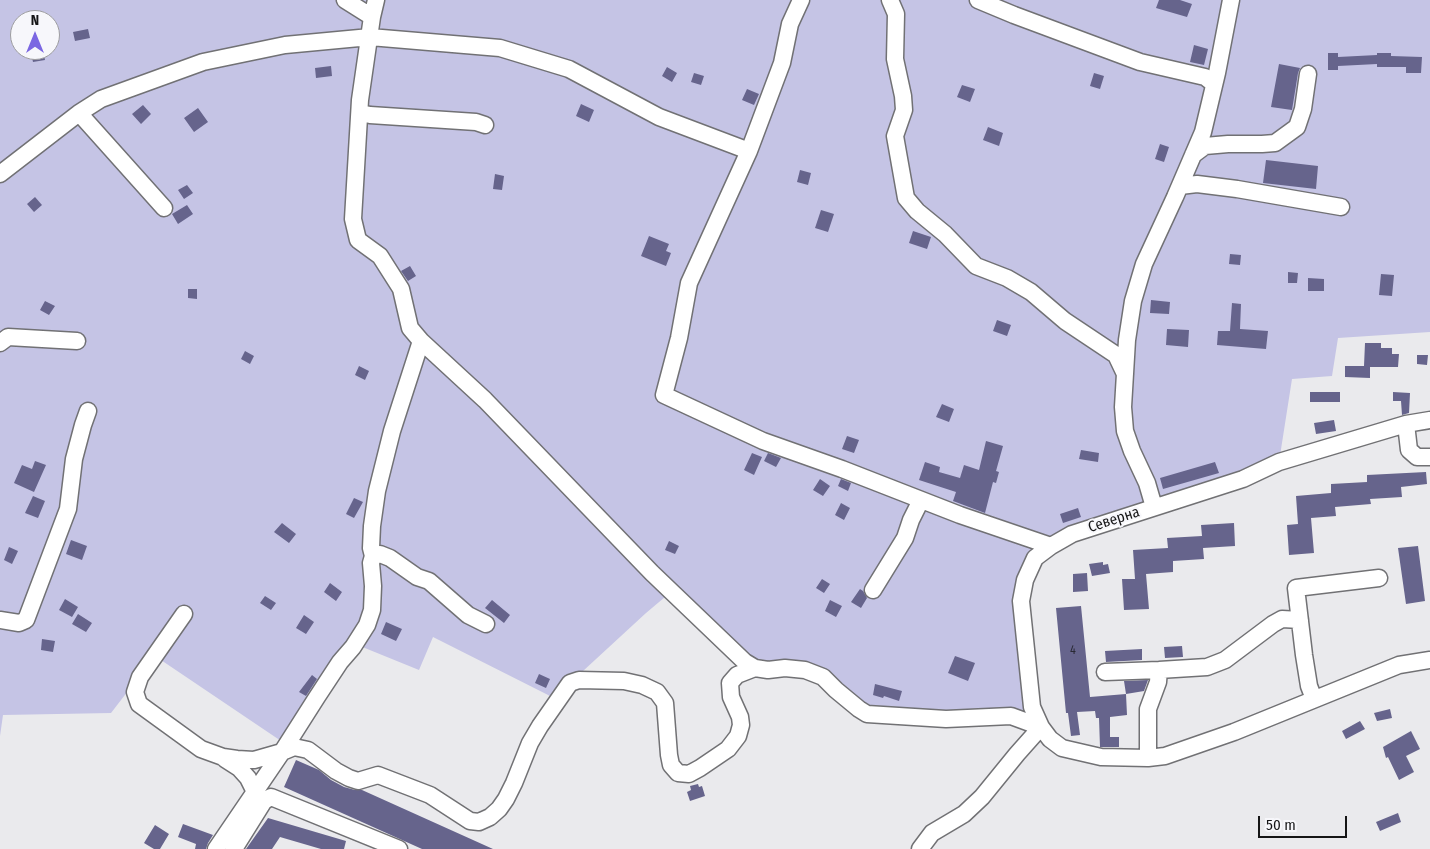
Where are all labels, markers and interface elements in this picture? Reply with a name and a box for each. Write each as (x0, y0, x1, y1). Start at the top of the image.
north arrow (10, 10, 60, 60)
text: N (31, 12, 39, 29)
street label: Северна (1086, 503, 1142, 537)
house number: 4 (1070, 644, 1076, 658)
scale bar (1260, 806, 1349, 838)
text: 50 m (1266, 816, 1296, 834)

